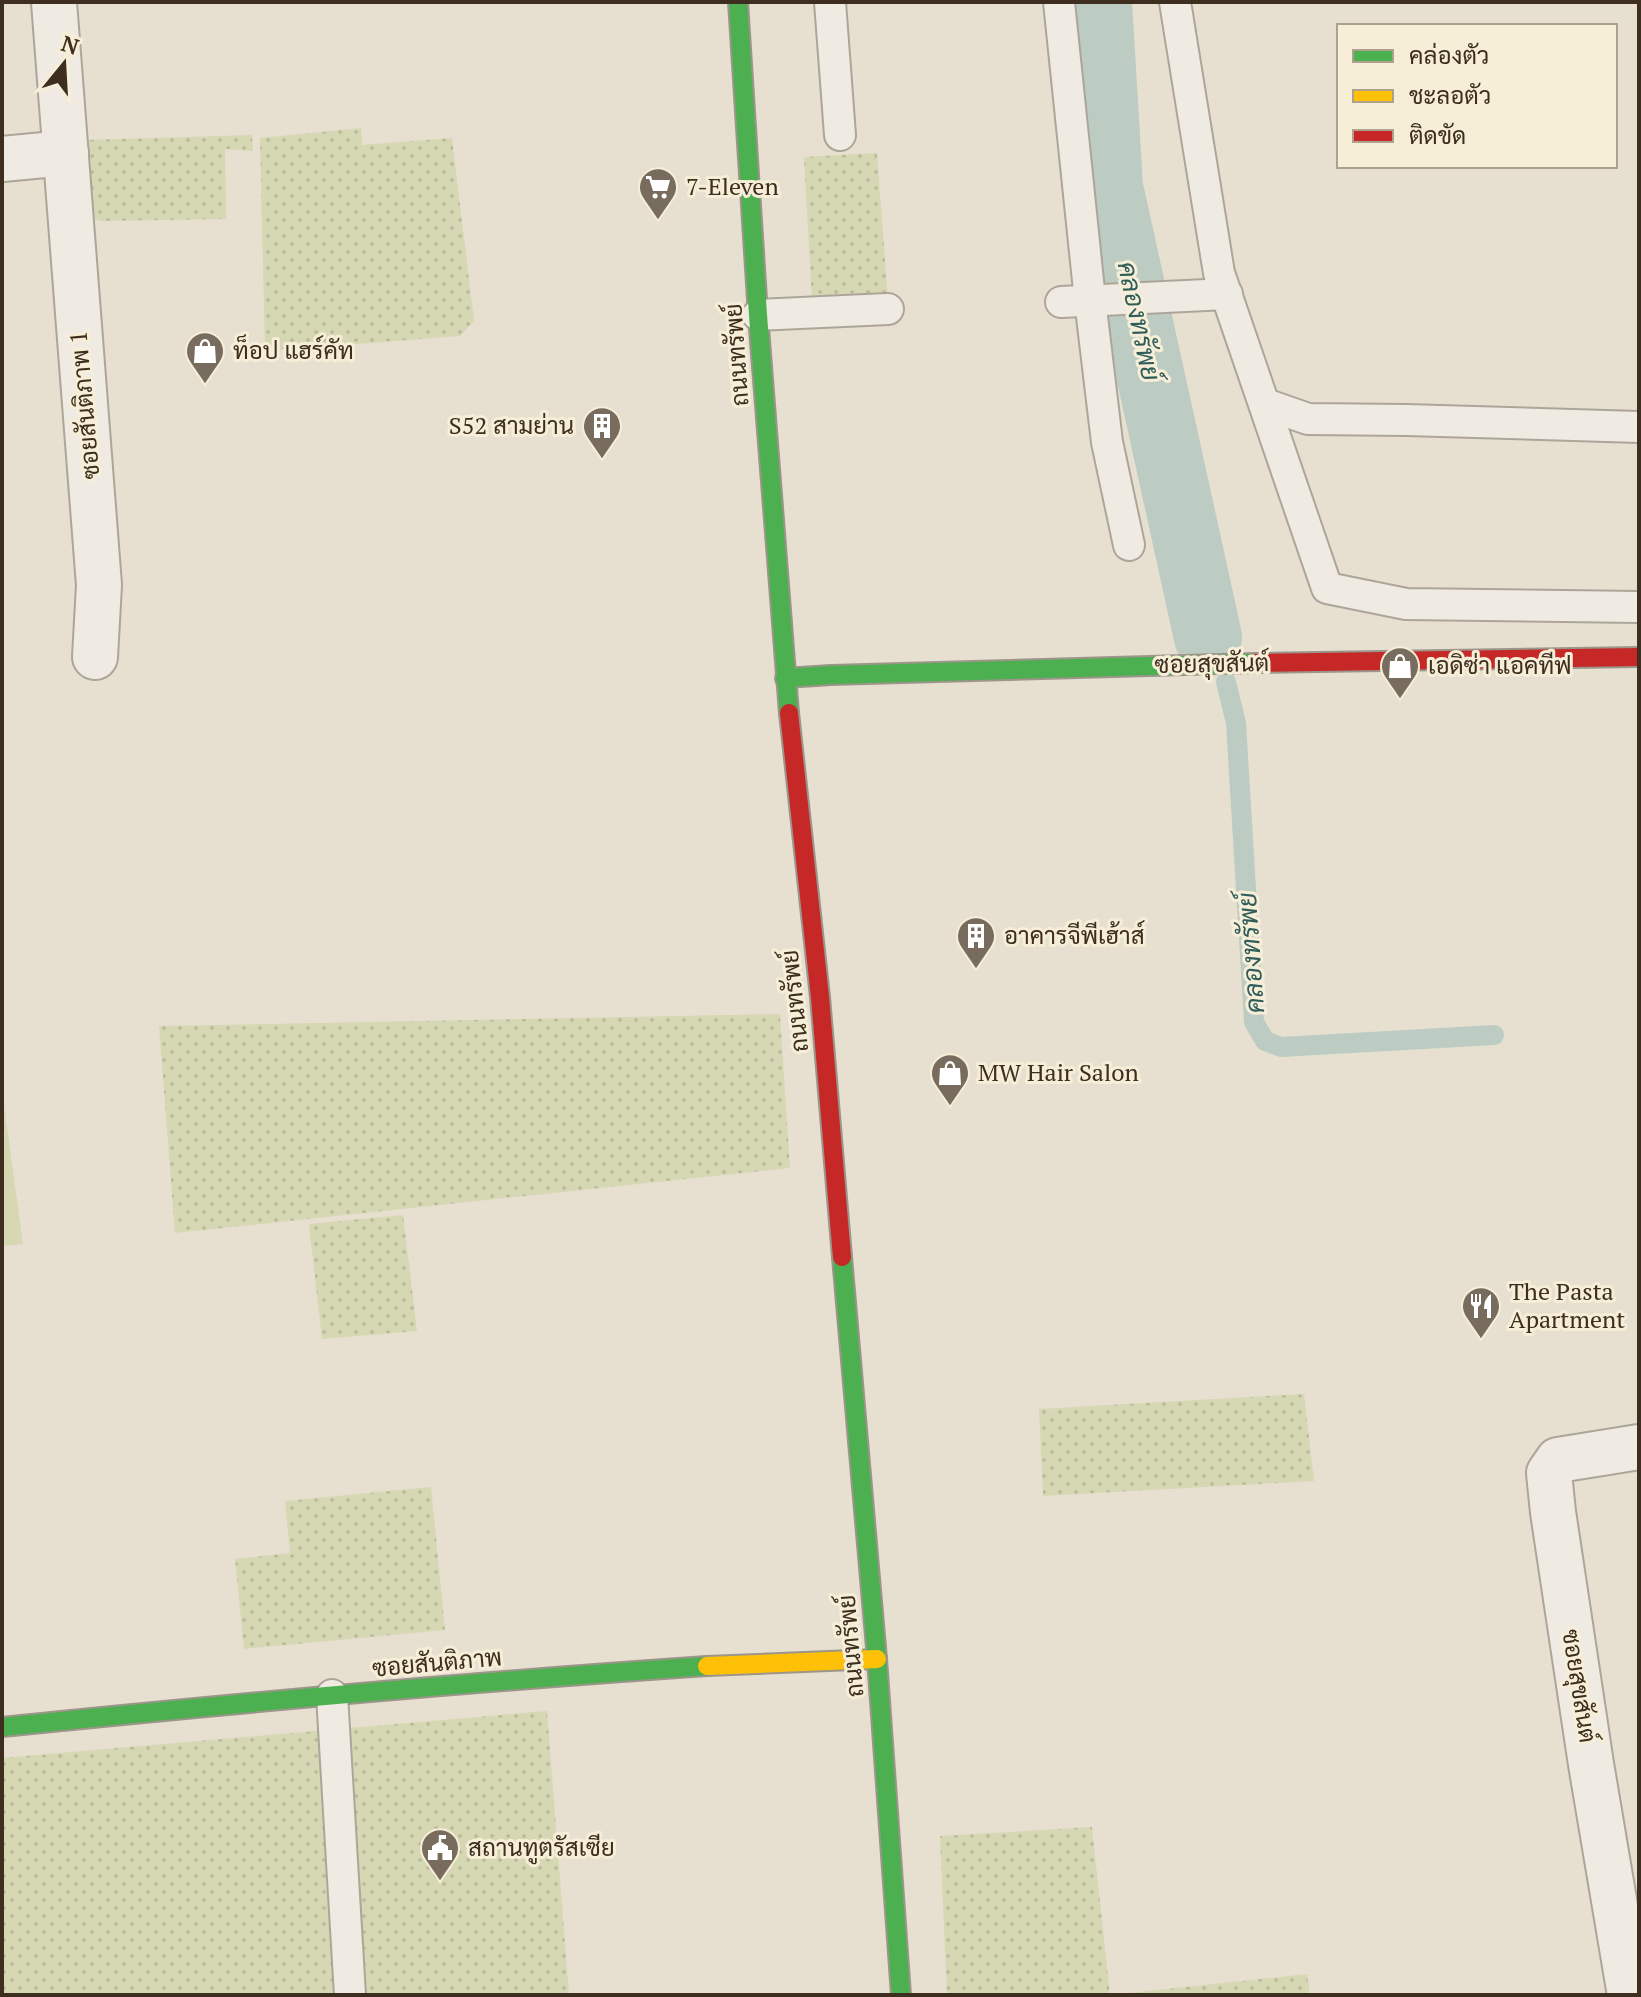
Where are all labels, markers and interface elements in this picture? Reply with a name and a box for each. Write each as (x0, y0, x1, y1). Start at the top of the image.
north arrow (24, 24, 104, 104)
legend (1337, 24, 1617, 168)
text: N (58, 28, 83, 61)
text: คล่องตัว (1409, 39, 1489, 71)
text: ชะลอตัว (1409, 79, 1491, 111)
text: ติดขัด (1409, 119, 1466, 151)
supermarket icon: 7-Eleven (637, 166, 679, 221)
place label: 7-Eleven (686, 170, 779, 202)
water label: คลองทรัพย์ (1111, 258, 1170, 387)
street label: ถนนทรัพย์ (716, 303, 756, 408)
street label: ซอยสันติภาพ 1 (62, 330, 106, 481)
shop icon: ท็อป แฮร์คัท (184, 330, 226, 385)
place label: ท็อป แฮร์คัท (233, 334, 354, 366)
building icon: S52 สามย่าน (581, 405, 623, 460)
place label: S52 สามย่าน (449, 409, 574, 441)
shop icon: เอดิซ่า แอคทีฟ (1379, 645, 1421, 700)
street label: ซอยสุขสันต์ (1154, 646, 1270, 681)
place label: เอดิซ่า แอคทีฟ (1428, 649, 1572, 681)
water label: คลองทรัพย์ (1229, 888, 1271, 1015)
building icon: อาคารจีพีเฮ้าส์ (955, 915, 997, 970)
place label: อาคารจีพีเฮ้าส์ (1004, 919, 1145, 951)
street label: ถนนทรัพย์ (773, 948, 815, 1054)
shop icon: MW Hair Salon (929, 1052, 971, 1107)
place label: MW Hair Salon (978, 1056, 1139, 1088)
place label: The Pasta Apartment (1509, 1275, 1625, 1335)
restaurant icon: The Pasta Apartment (1460, 1285, 1502, 1340)
street label: ถนนทรัพย์ (830, 1593, 870, 1699)
street label: ซอยสุขสันต์ (1554, 1627, 1605, 1745)
street label: ซอยสันติภาพ (371, 1640, 503, 1684)
public building icon: สถานทูตรัสเซีย (419, 1827, 461, 1882)
place label: สถานทูตรัสเซีย (468, 1831, 615, 1865)

